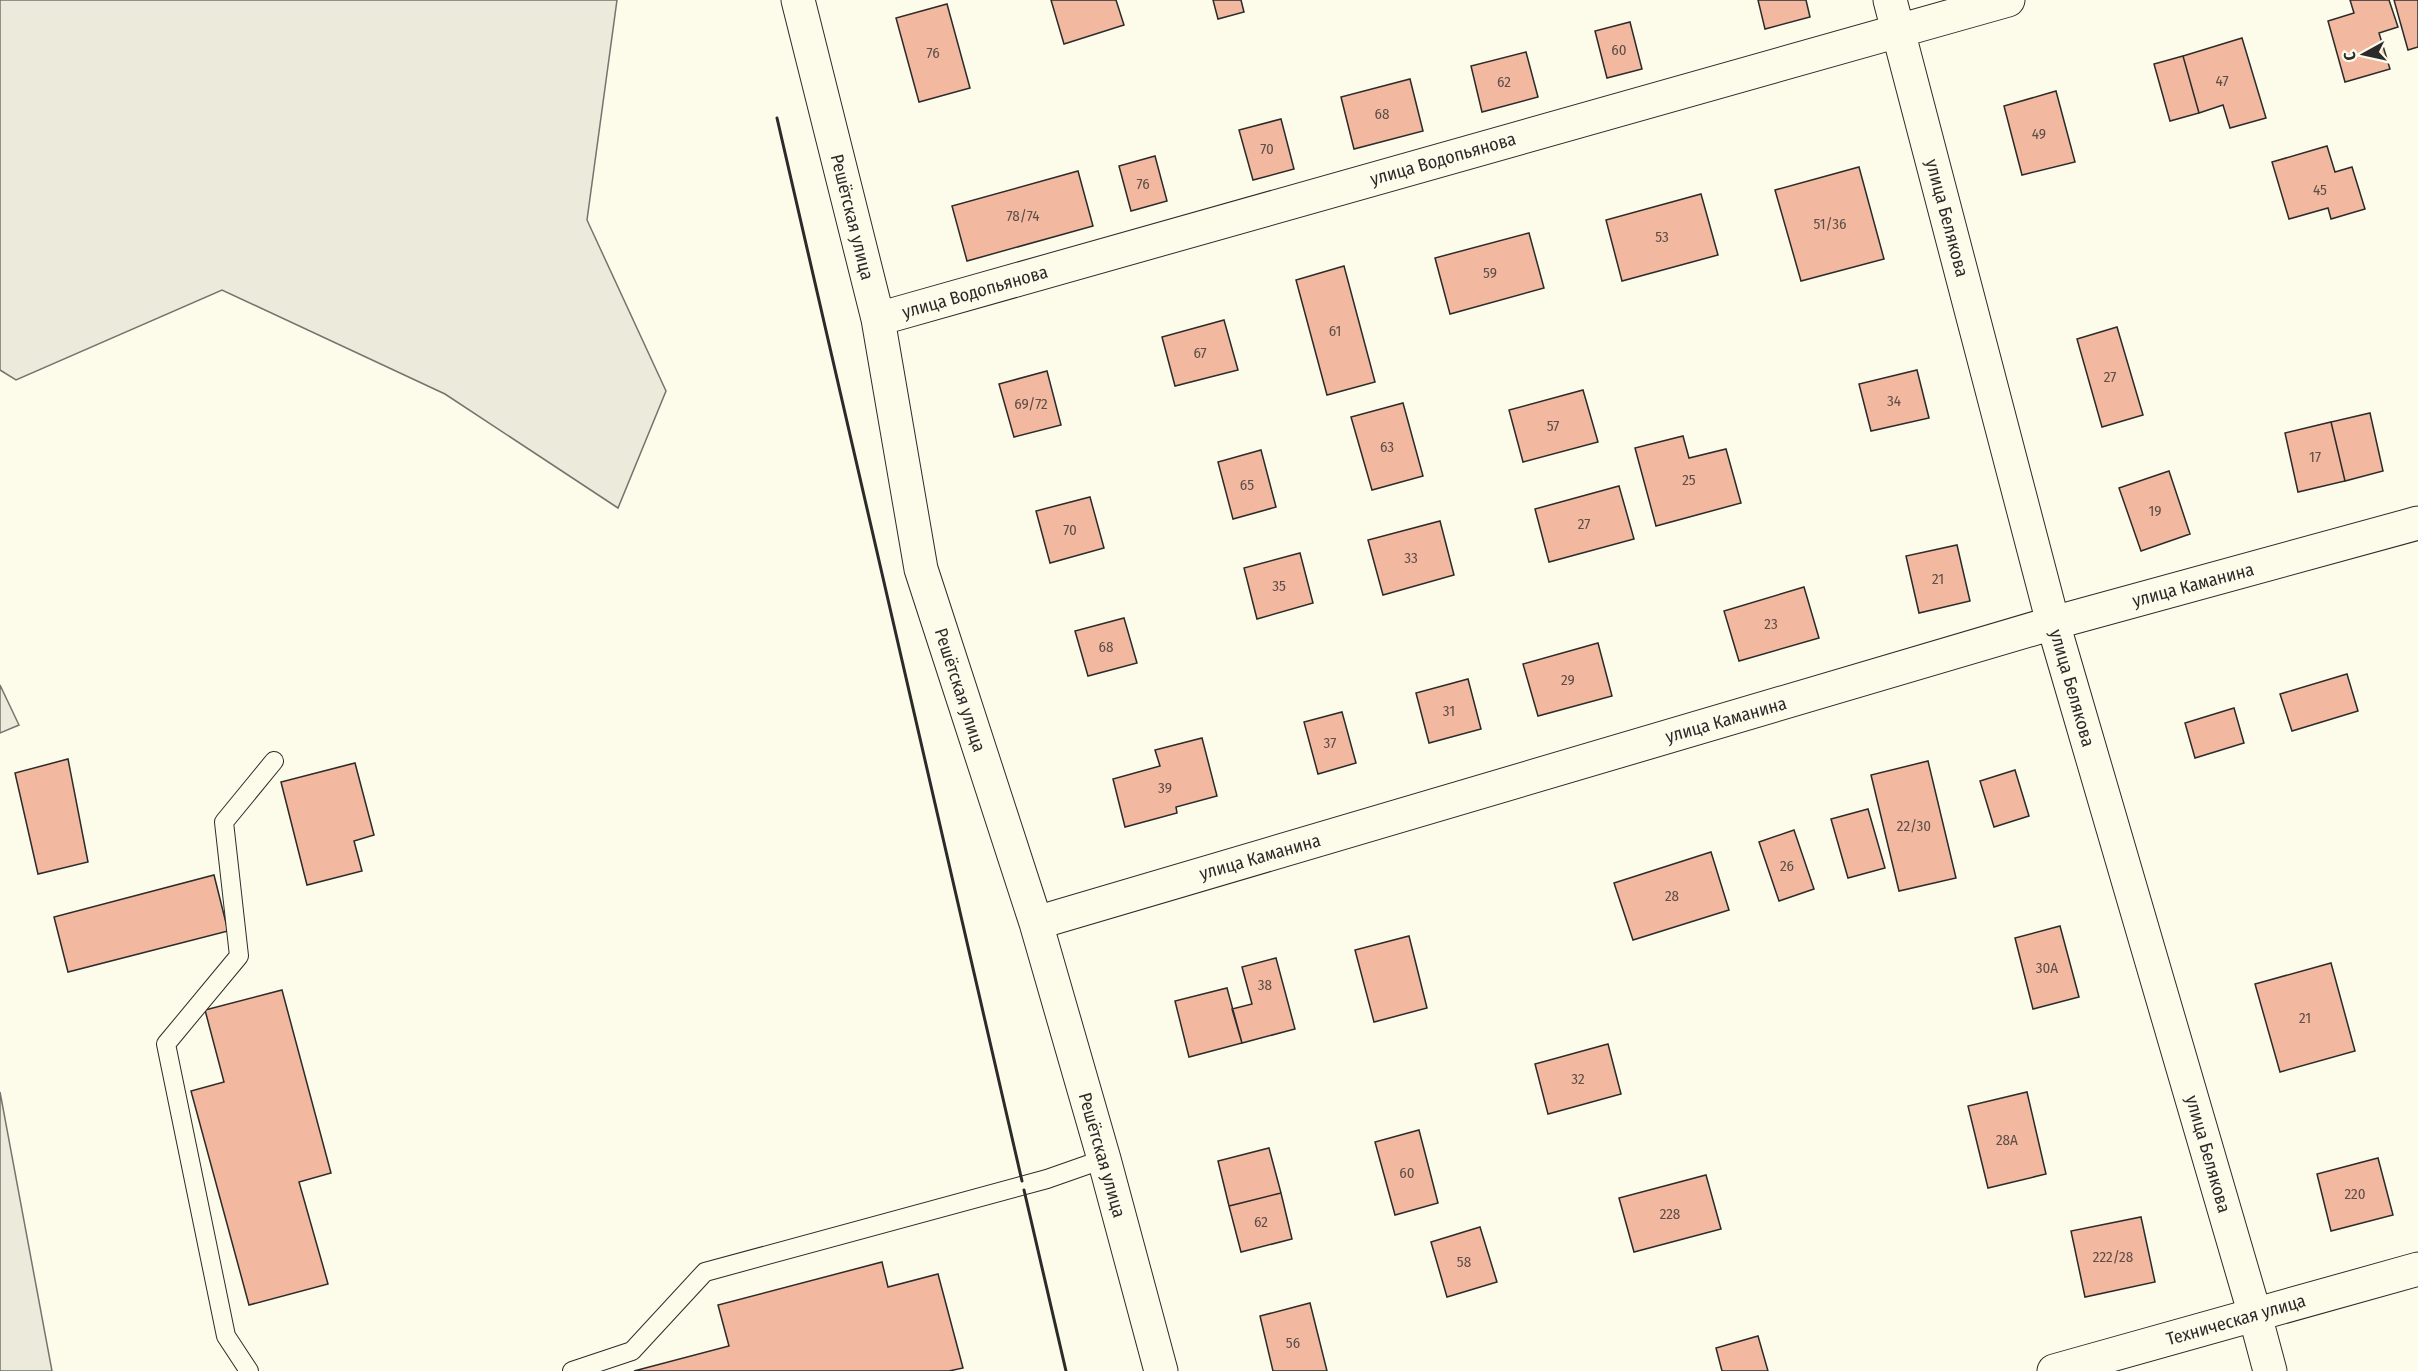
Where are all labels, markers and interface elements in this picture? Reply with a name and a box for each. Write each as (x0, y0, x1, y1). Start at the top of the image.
north arrow (2334, 24, 2394, 84)
house number: 60 (1611, 41, 1627, 59)
house number: 76 (926, 44, 940, 62)
text: С (2340, 50, 2360, 61)
house number: 47 (2215, 72, 2229, 90)
house number: 62 (1497, 73, 1511, 91)
house number: 68 (1375, 105, 1389, 123)
house number: 49 (2032, 125, 2046, 143)
street label: улица Водопьянова (1368, 128, 1519, 190)
house number: 70 (1260, 140, 1274, 158)
street label: Решётская улица (826, 152, 878, 282)
street label: улица Белякова (1921, 157, 1973, 280)
house number: 76 (1136, 175, 1150, 193)
house number: 45 (2313, 181, 2327, 199)
house number: 78/74 (1006, 207, 1040, 225)
house number: 51/36 (1814, 215, 1846, 233)
house number: 53 (1655, 228, 1669, 246)
street label: улица Водопьянова (900, 261, 1051, 323)
house number: 59 (1483, 264, 1497, 282)
house number: 61 (1329, 322, 1341, 340)
house number: 67 (1193, 344, 1207, 362)
house number: 27 (2104, 368, 2116, 386)
house number: 34 (1887, 392, 1901, 410)
house number: 69/72 (1014, 395, 1048, 413)
house number: 57 (1547, 417, 1559, 435)
house number: 63 (1380, 438, 1394, 456)
house number: 17 (2309, 448, 2321, 466)
house number: 25 (1682, 471, 1696, 489)
house number: 65 (1240, 476, 1254, 494)
house number: 19 (2148, 502, 2162, 520)
house number: 27 (1578, 515, 1590, 533)
house number: 70 (1063, 521, 1077, 539)
house number: 33 (1404, 549, 1418, 567)
street label: улица Каманина (2130, 558, 2256, 612)
house number: 21 (1932, 570, 1944, 588)
house number: 35 (1272, 577, 1286, 595)
house number: 23 (1764, 615, 1778, 633)
street label: Решётская улица (930, 625, 990, 755)
street label: улица Белякова (2045, 627, 2099, 749)
house number: 68 (1099, 638, 1113, 656)
house number: 29 (1561, 671, 1575, 689)
street label: улица Каманина (1663, 692, 1789, 748)
house number: 31 (1443, 702, 1455, 720)
house number: 37 (1324, 734, 1336, 752)
house number: 39 (1158, 779, 1172, 797)
house number: 22/30 (1897, 817, 1931, 835)
street label: улица Каманина (1197, 829, 1323, 885)
house number: 26 (1780, 857, 1794, 875)
house number: 28 (1665, 887, 1679, 905)
house number: 30А (2036, 959, 2058, 977)
house number: 38 (1258, 976, 1272, 994)
house number: 21 (2299, 1009, 2311, 1027)
house number: 32 (1571, 1070, 1585, 1088)
street label: Решётская улица (1074, 1090, 1130, 1220)
street label: улица Белякова (2181, 1093, 2235, 1215)
house number: 28А (1996, 1131, 2018, 1149)
house number: 60 (1399, 1164, 1415, 1182)
house number: 220 (2344, 1185, 2366, 1203)
house number: 228 (1660, 1205, 1680, 1223)
house number: 62 (1254, 1213, 1268, 1231)
house number: 222/28 (2093, 1248, 2133, 1266)
house number: 58 (1457, 1253, 1471, 1271)
street label: Техническая улица (2164, 1290, 2308, 1350)
house number: 56 (1286, 1334, 1300, 1352)

